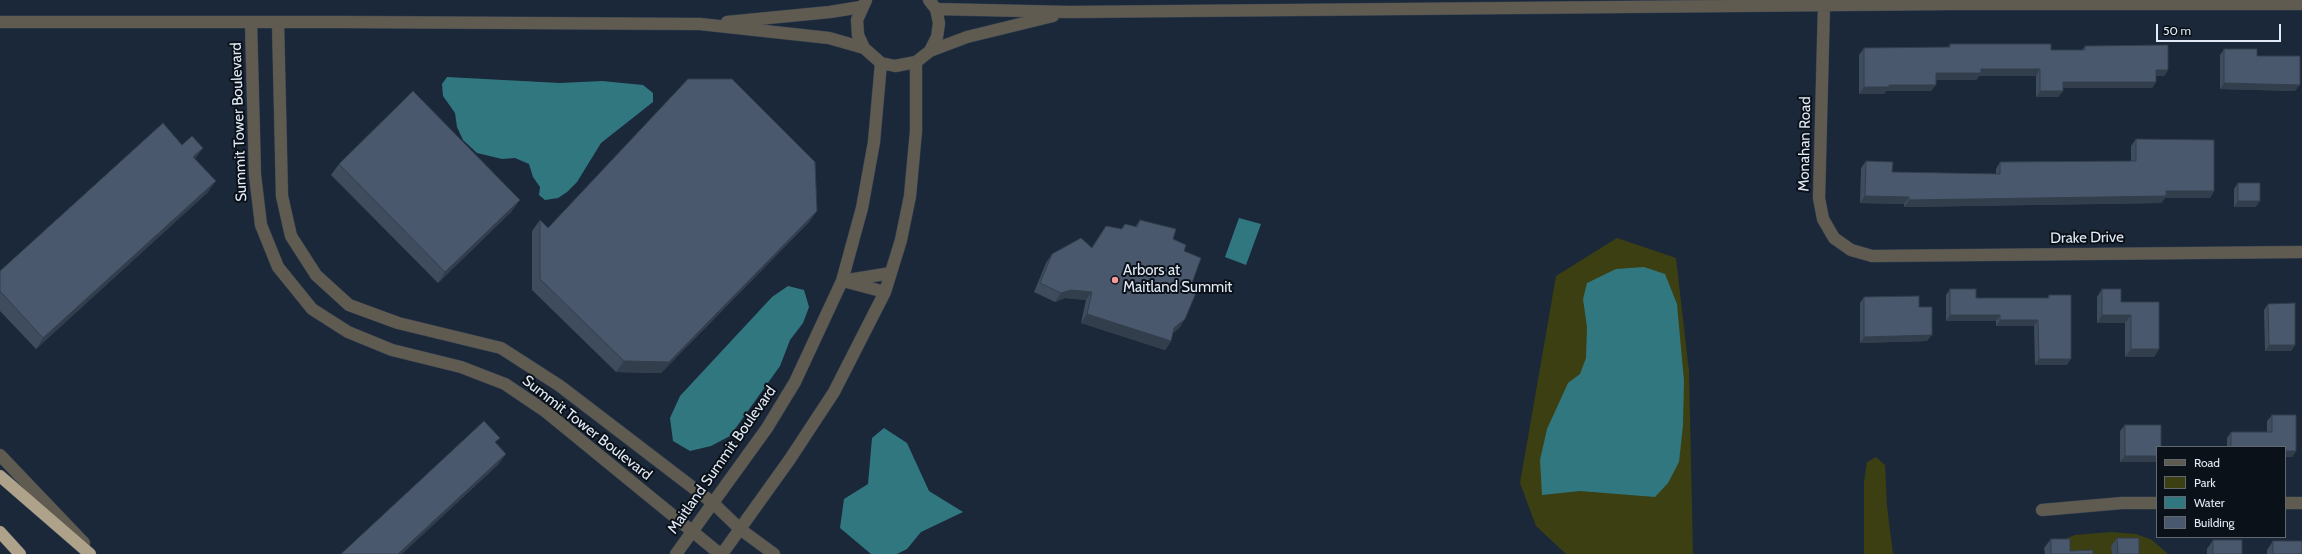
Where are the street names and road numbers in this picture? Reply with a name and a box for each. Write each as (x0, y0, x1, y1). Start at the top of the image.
street label: Summit Tower Boulevard (227, 42, 251, 202)
street label: Monahan Road (1795, 96, 1815, 192)
street label: Drake Drive (2050, 228, 2124, 248)
street label: Summit Tower Boulevard (519, 372, 655, 484)
street label: Maitland Summit Boulevard (664, 383, 780, 537)

